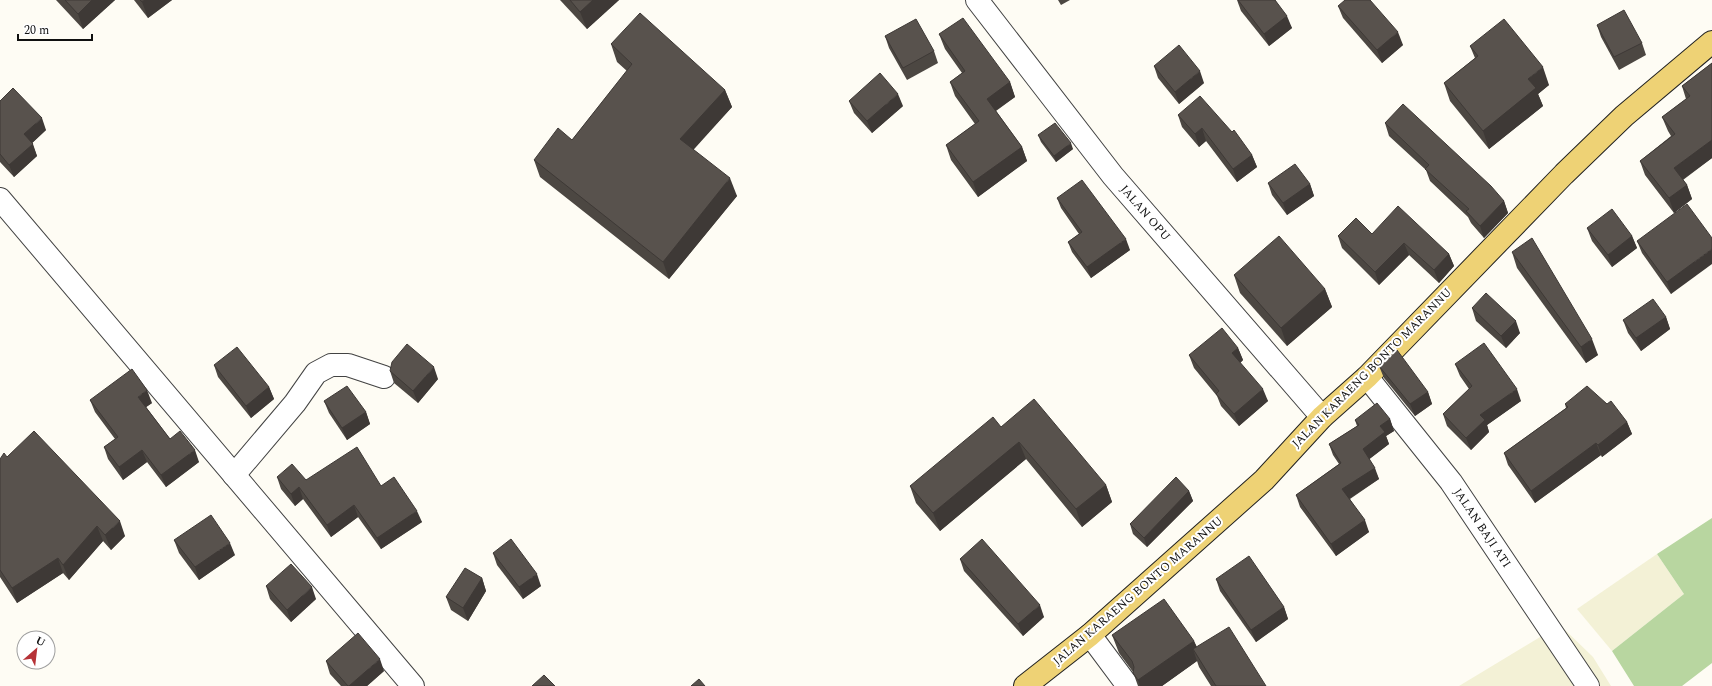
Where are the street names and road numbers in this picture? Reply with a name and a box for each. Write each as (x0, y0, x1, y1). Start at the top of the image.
street label: JALAN OPU (1115, 181, 1175, 245)
street label: JALAN KARAENG BONTO MARANNU (1288, 284, 1456, 452)
street label: JALAN BAJI ATI (1448, 484, 1516, 572)
street label: JALAN KARAENG BONTO MARANNU (1049, 512, 1227, 670)

